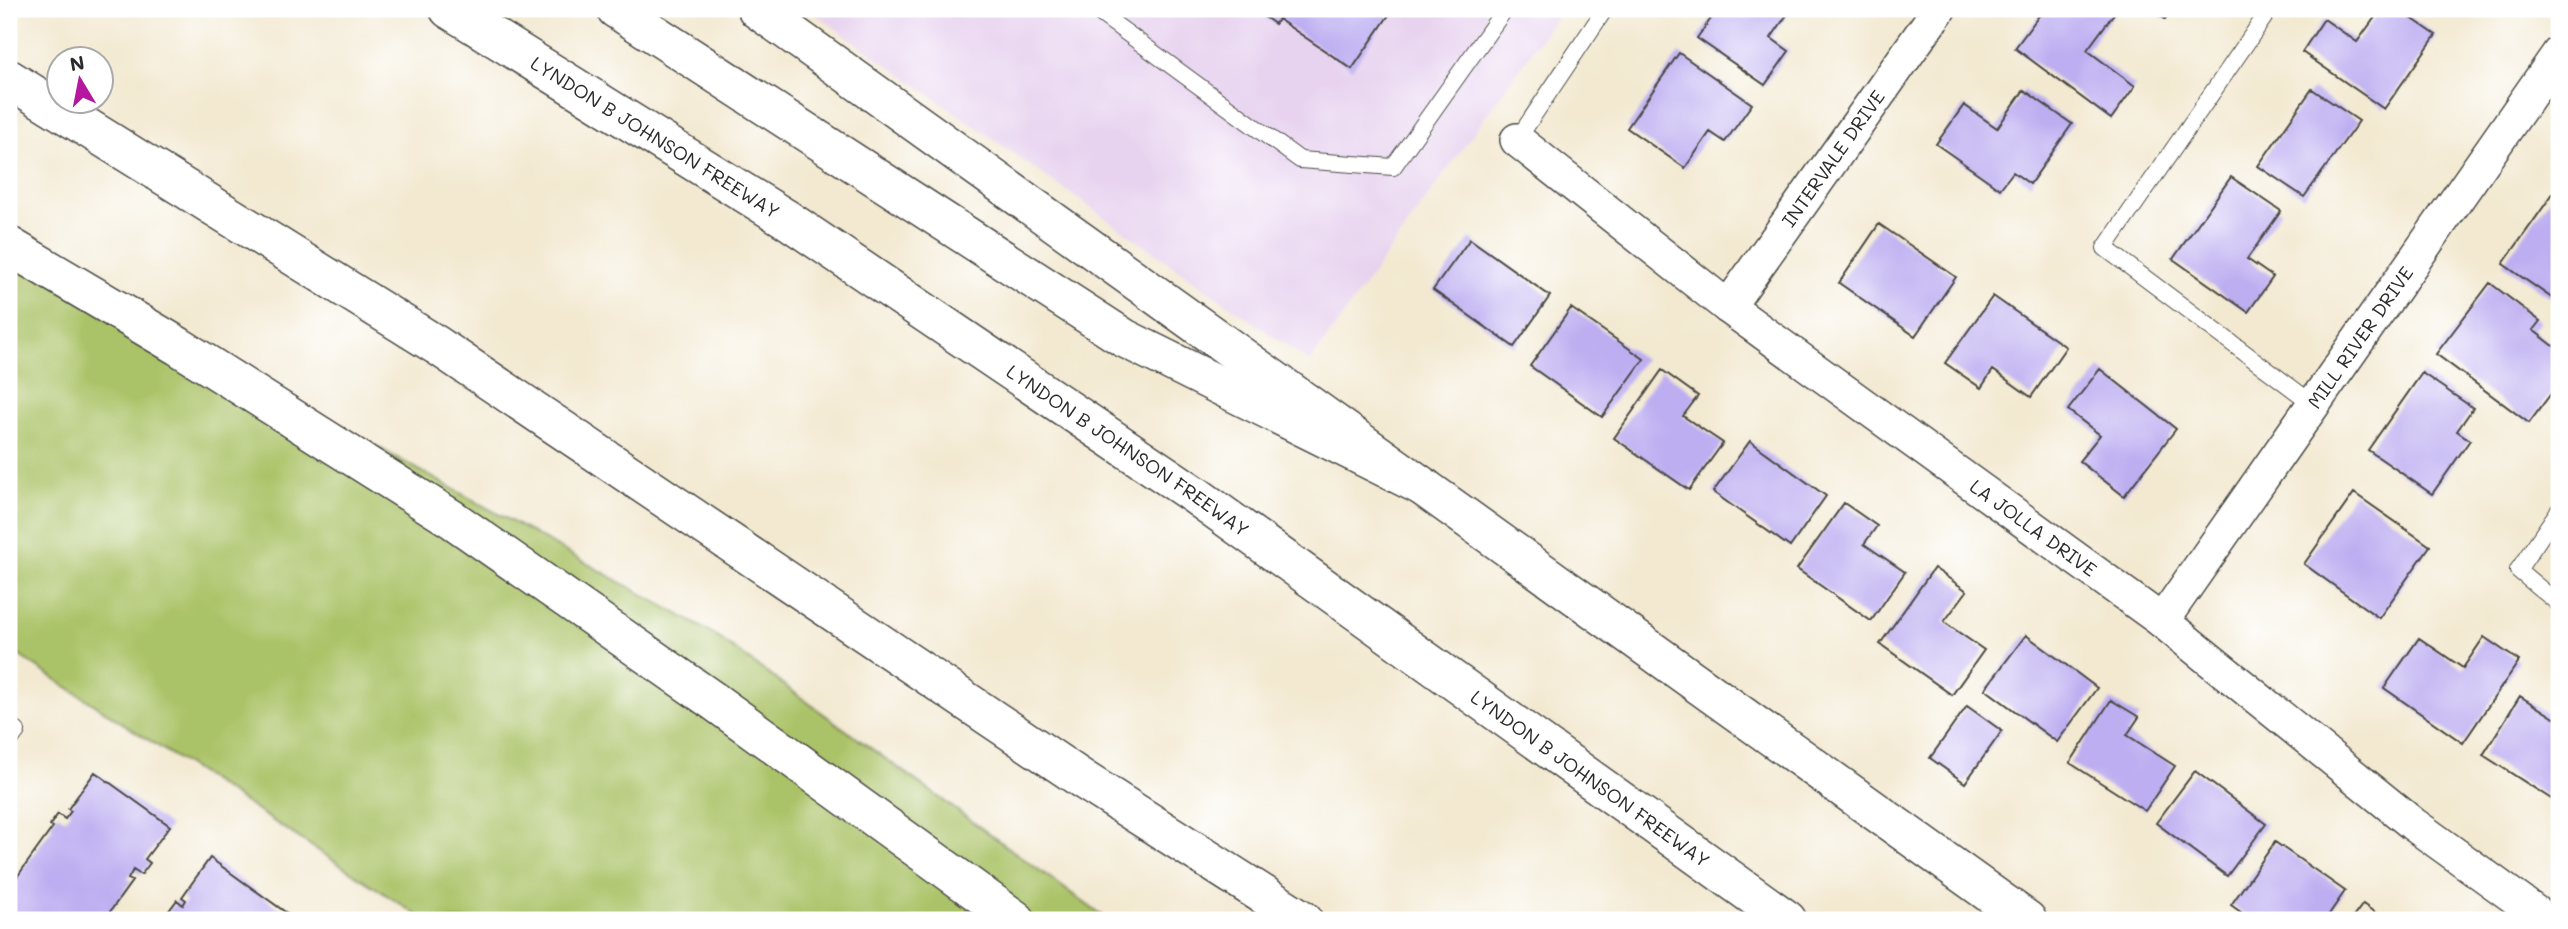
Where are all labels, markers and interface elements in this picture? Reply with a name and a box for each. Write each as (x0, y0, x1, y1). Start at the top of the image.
north arrow (46, 46, 116, 116)
text: N (68, 49, 86, 76)
street label: LYNDON B JOHNSON FREEWAY (526, 50, 785, 224)
street label: INTERVALE DRIVE (1776, 85, 1890, 232)
street label: MILL RIVER DRIVE (2301, 261, 2418, 413)
street label: LYNDON B JOHNSON FREEWAY (1002, 358, 1254, 542)
street label: LA JOLLA DRIVE (1965, 473, 2102, 582)
street label: LYNDON B JOHNSON FREEWAY (1466, 684, 1715, 873)

